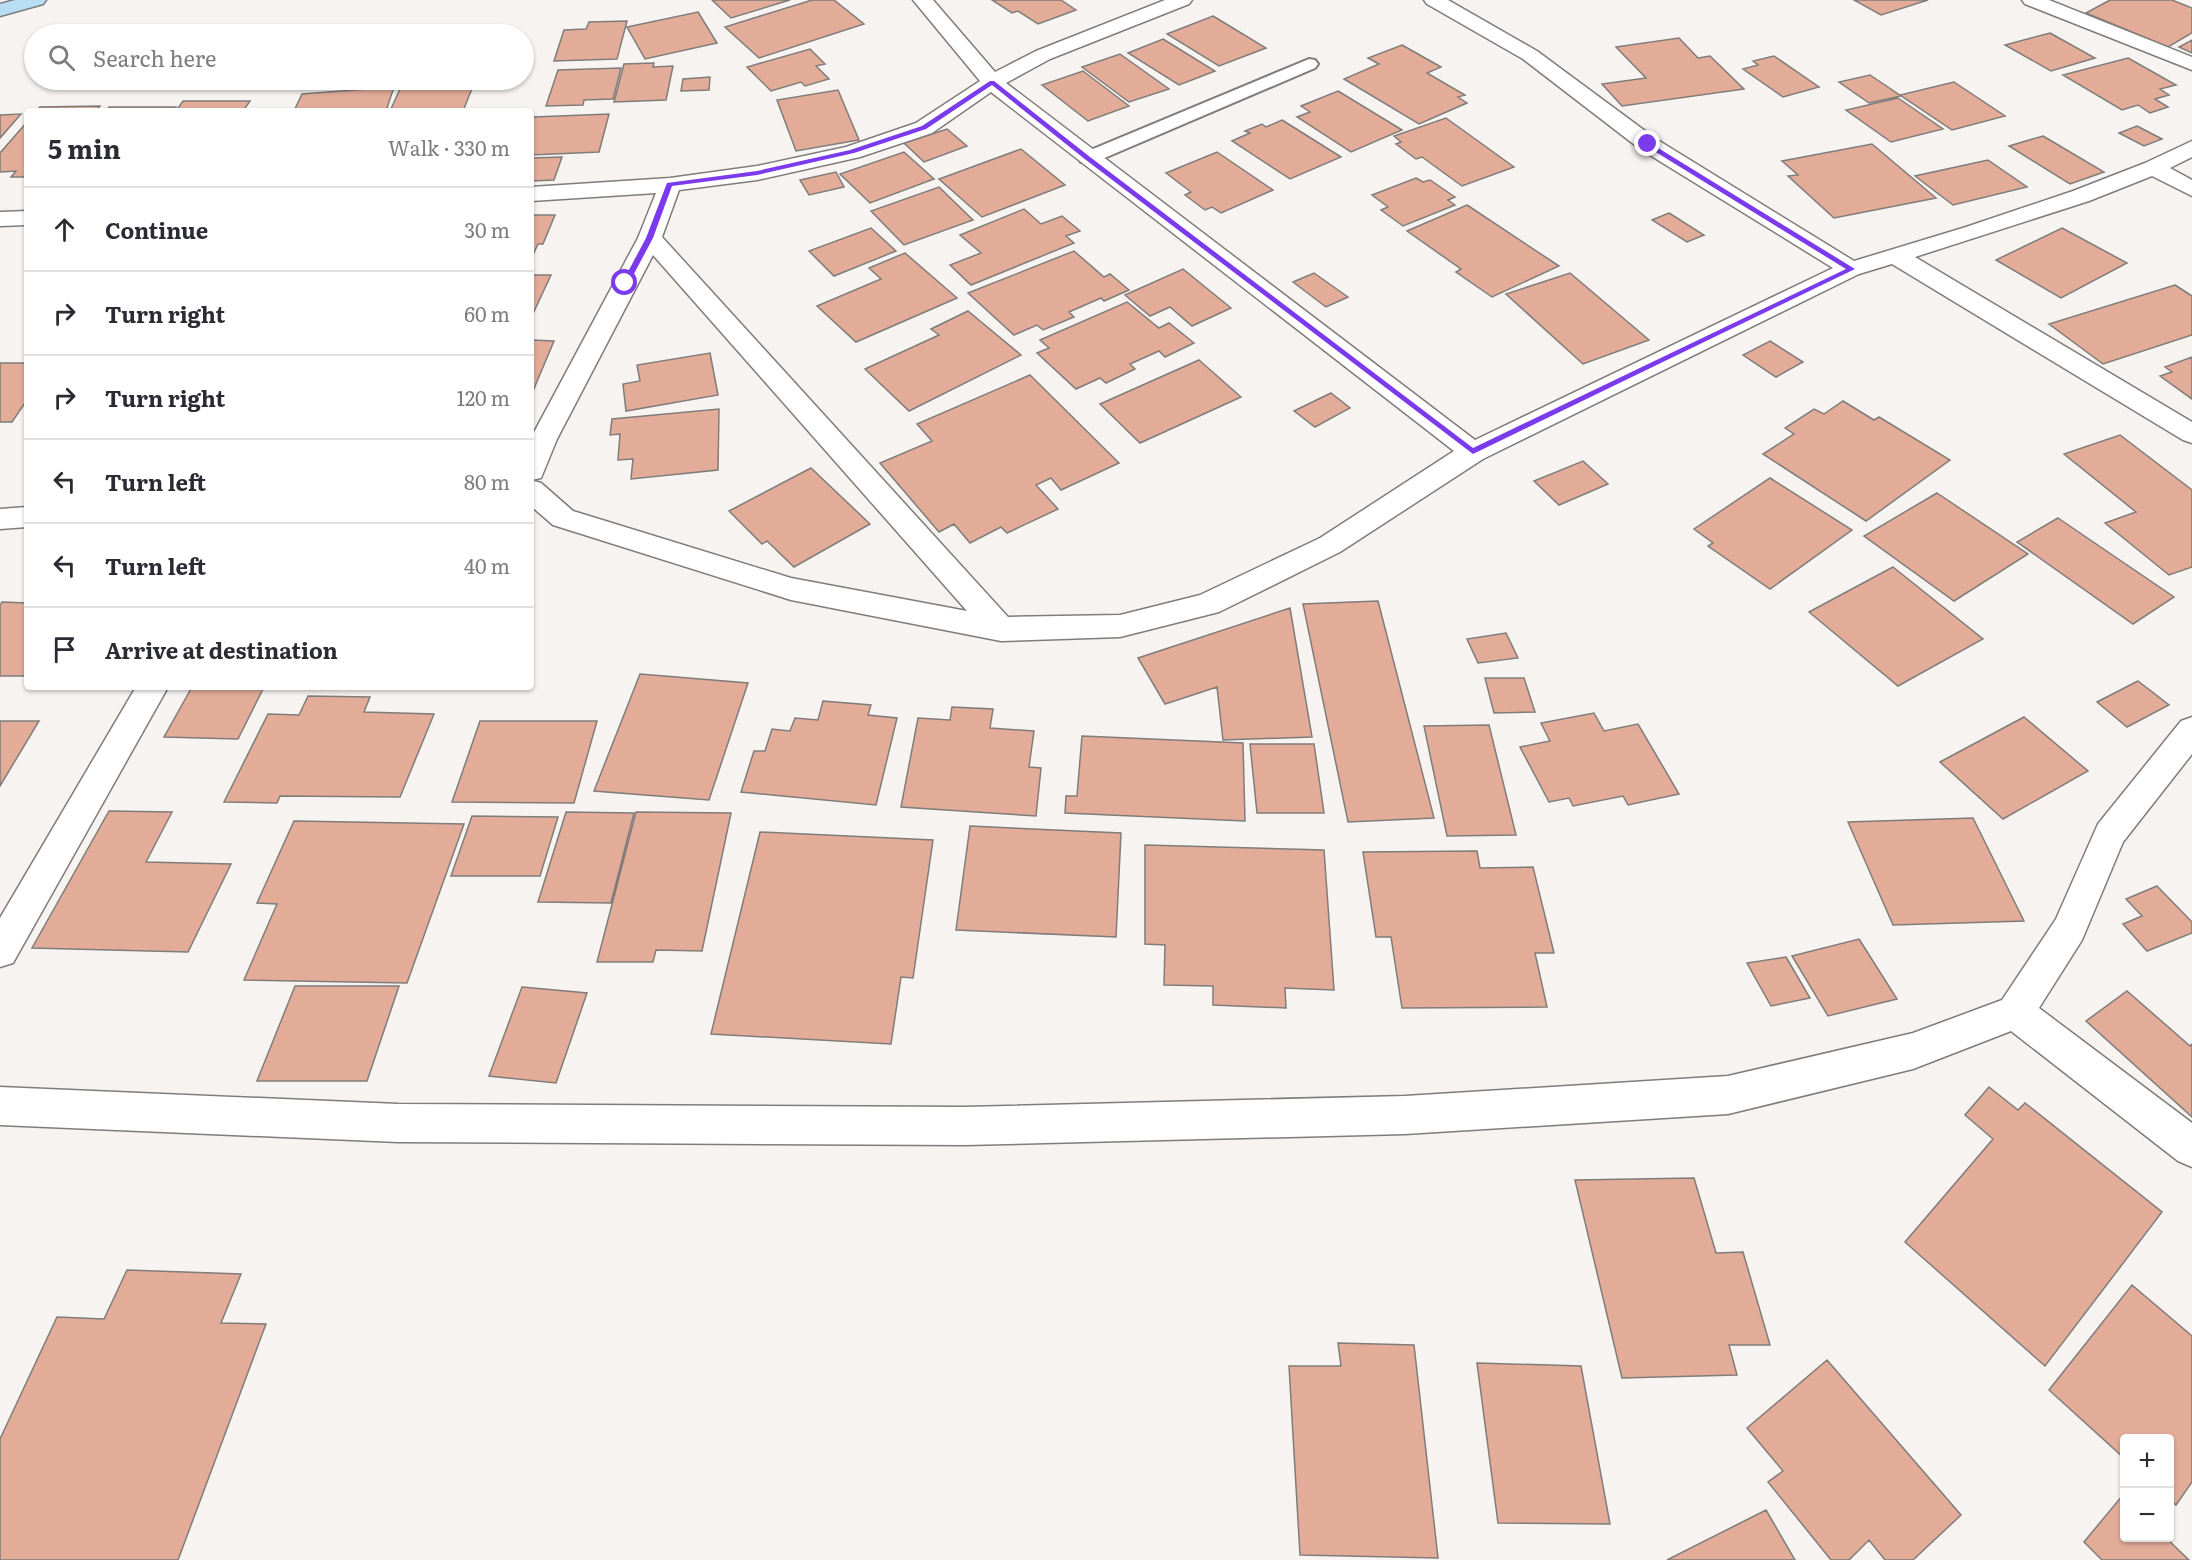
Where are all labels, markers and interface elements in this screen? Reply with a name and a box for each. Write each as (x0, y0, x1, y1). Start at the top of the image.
search box (24, 24, 534, 90)
icon: search (45, 41, 78, 74)
text: Search here (93, 41, 216, 74)
text: 5 min (48, 128, 121, 167)
route end (1634, 130, 1660, 156)
text: Walk · 330 m (388, 132, 510, 162)
icon: ahead (48, 213, 81, 246)
text: Continue (105, 213, 208, 246)
text: 30 m (464, 214, 510, 244)
route start (611, 269, 637, 295)
icon: right (48, 297, 81, 330)
text: Turn right (105, 297, 225, 330)
text: 60 m (464, 298, 510, 328)
icon: right (48, 381, 81, 414)
text: Turn right (105, 381, 225, 414)
text: 120 m (457, 382, 510, 412)
icon: left (48, 465, 81, 498)
text: Turn left (105, 465, 206, 498)
text: 80 m (464, 466, 510, 496)
icon: left (48, 549, 81, 582)
text: Turn left (105, 549, 206, 582)
text: 40 m (464, 550, 510, 580)
icon: arrive (48, 633, 81, 666)
text: Arrive at destination (105, 633, 338, 666)
map controls (2120, 1434, 2174, 1542)
button: + (2120, 1434, 2174, 1488)
button: − (2120, 1488, 2174, 1542)

